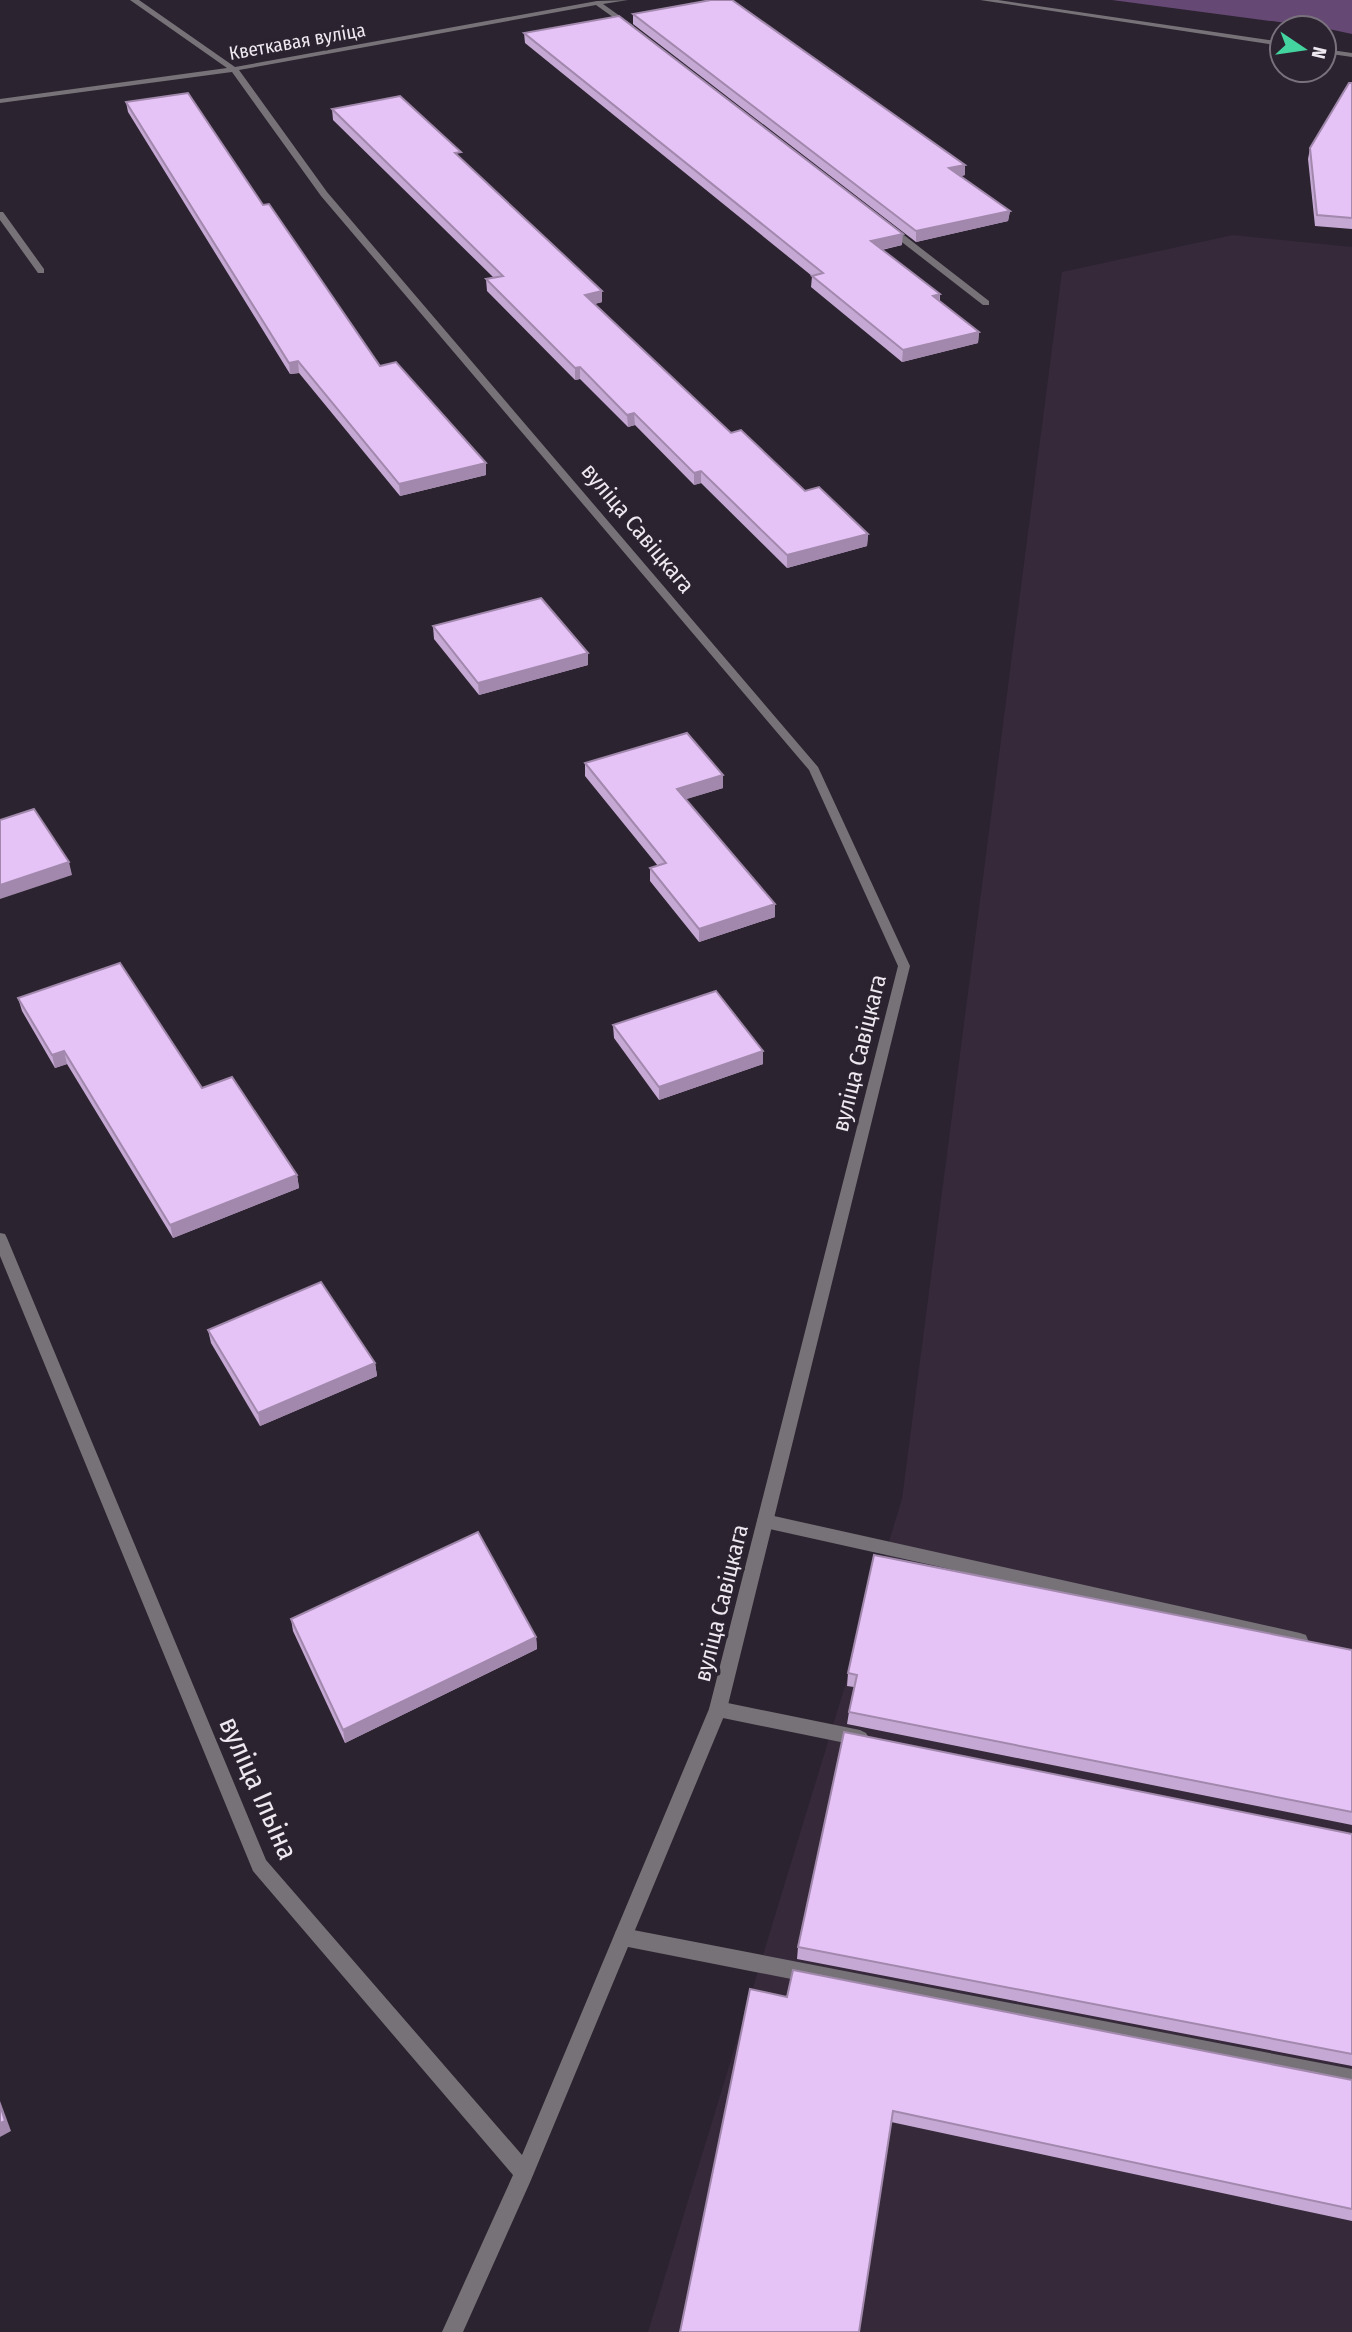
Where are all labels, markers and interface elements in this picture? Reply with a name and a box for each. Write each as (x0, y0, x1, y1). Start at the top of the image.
north arrow (1268, 14, 1338, 84)
street label: Кветкавая вуліца (227, 18, 367, 65)
text: N (1307, 45, 1332, 61)
street label: вуліца Савіцкага (576, 457, 700, 599)
street label: вуліца Савіцкага (826, 971, 892, 1135)
street label: вуліца Савіцкага (688, 1521, 754, 1685)
street label: вуліца Ільіна (212, 1712, 305, 1865)

